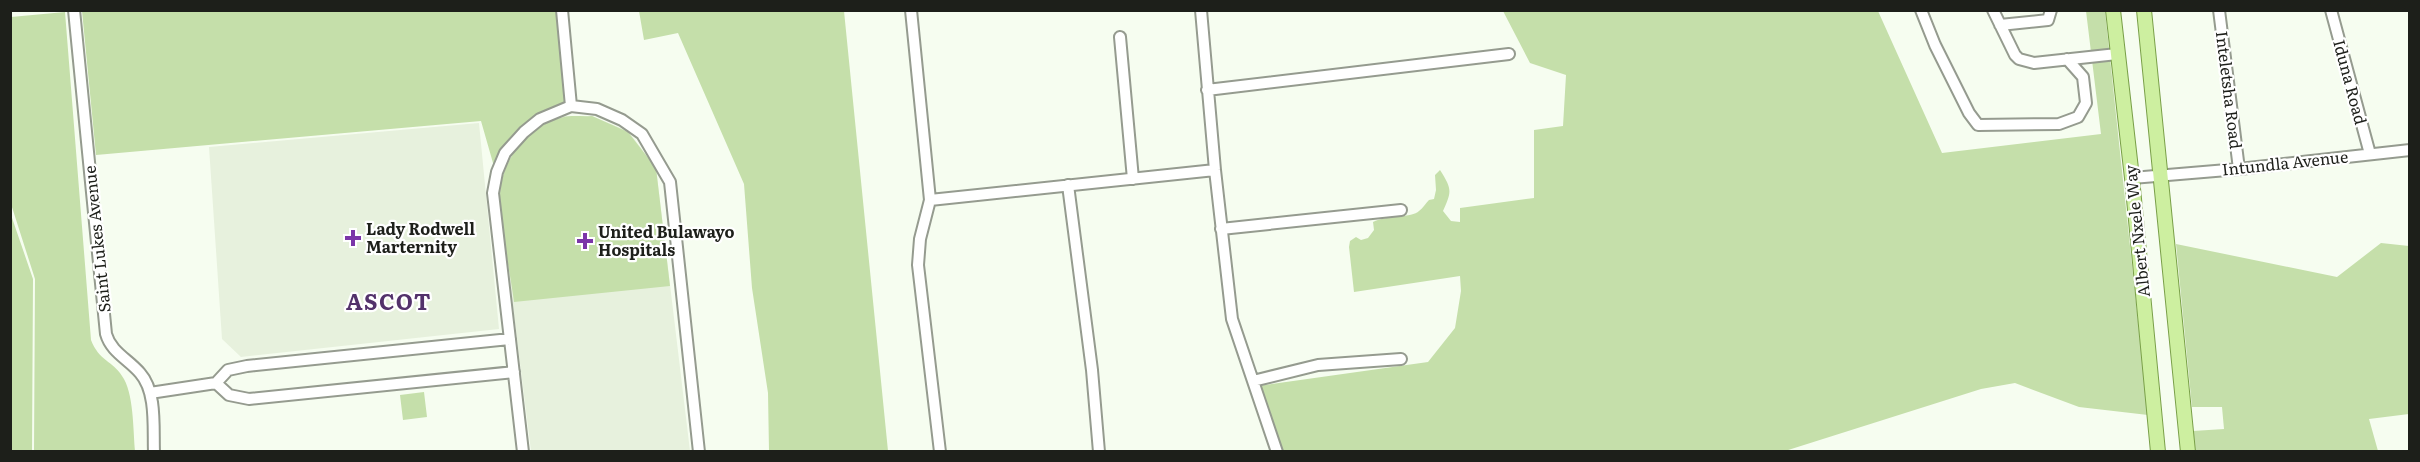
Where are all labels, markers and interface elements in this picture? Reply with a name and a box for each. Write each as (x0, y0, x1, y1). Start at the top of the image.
street label: Inteletsha Road (2211, 29, 2249, 151)
street label: Iduna Road (2328, 36, 2374, 127)
street label: Intundla Avenue (2221, 143, 2349, 181)
street label: Albert Nxele Way (2117, 163, 2155, 298)
street label: Saint Lukes Avenue (76, 165, 116, 314)
place label: Lady Rodwell Marternity (366, 216, 475, 258)
place label: United Bulawayo Hospitals (598, 219, 734, 261)
marker: Lady Rodwell Marternity (344, 229, 362, 247)
marker: United Bulawayo Hospitals (576, 232, 594, 250)
district label: ASCOT (346, 284, 432, 317)

